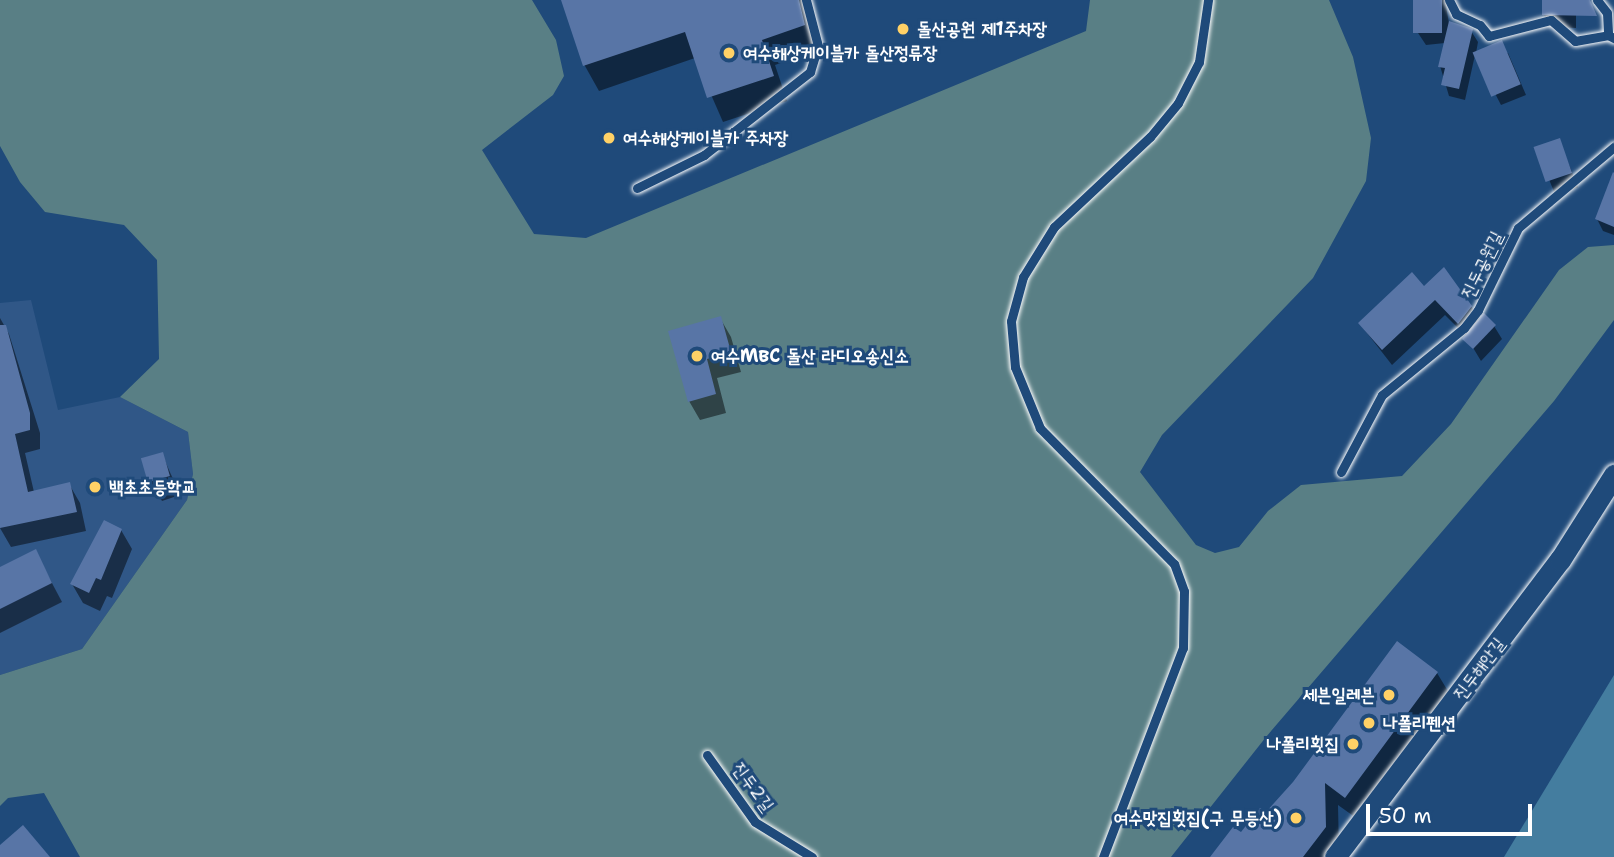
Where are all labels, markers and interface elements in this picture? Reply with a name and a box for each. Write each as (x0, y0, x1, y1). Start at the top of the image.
place label: 돌산공원 제1주차장 (917, 18, 1047, 40)
marker: 돌산공원 제1주차장 (895, 21, 911, 37)
place label: 여수해상케이블카 돌산정류장 (743, 42, 937, 64)
marker: 여수해상케이블카 돌산정류장 (721, 45, 737, 61)
place label: 여수해상케이블카 주차장 (623, 127, 789, 149)
marker: 여수해상케이블카 주차장 (601, 130, 617, 146)
street label: 진두공원길 (1456, 228, 1508, 302)
place label: 여수MBC 돌산 라디오송신소 (711, 345, 909, 367)
marker: 여수MBC 돌산 라디오송신소 (689, 348, 705, 364)
place label: 백초초등학교 (109, 476, 196, 498)
marker: 백초초등학교 (87, 479, 103, 495)
street label: 진두해안길 (1449, 634, 1509, 704)
place label: 세븐일레븐 (1303, 684, 1375, 706)
marker: 세븐일레븐 (1381, 687, 1397, 703)
place label: 나폴리펜션 (1383, 712, 1455, 734)
marker: 나폴리펜션 (1361, 715, 1377, 731)
place label: 나폴리횟집 (1267, 733, 1339, 755)
marker: 나폴리횟집 (1345, 736, 1361, 752)
street label: 진두2길 (728, 758, 778, 816)
scale bar (1369, 790, 1535, 834)
text: 50 m (1379, 802, 1432, 830)
place label: 여수맛집횟집(구 무등산) (1114, 807, 1282, 829)
marker: 여수맛집횟집(구 무등산) (1288, 810, 1304, 826)

